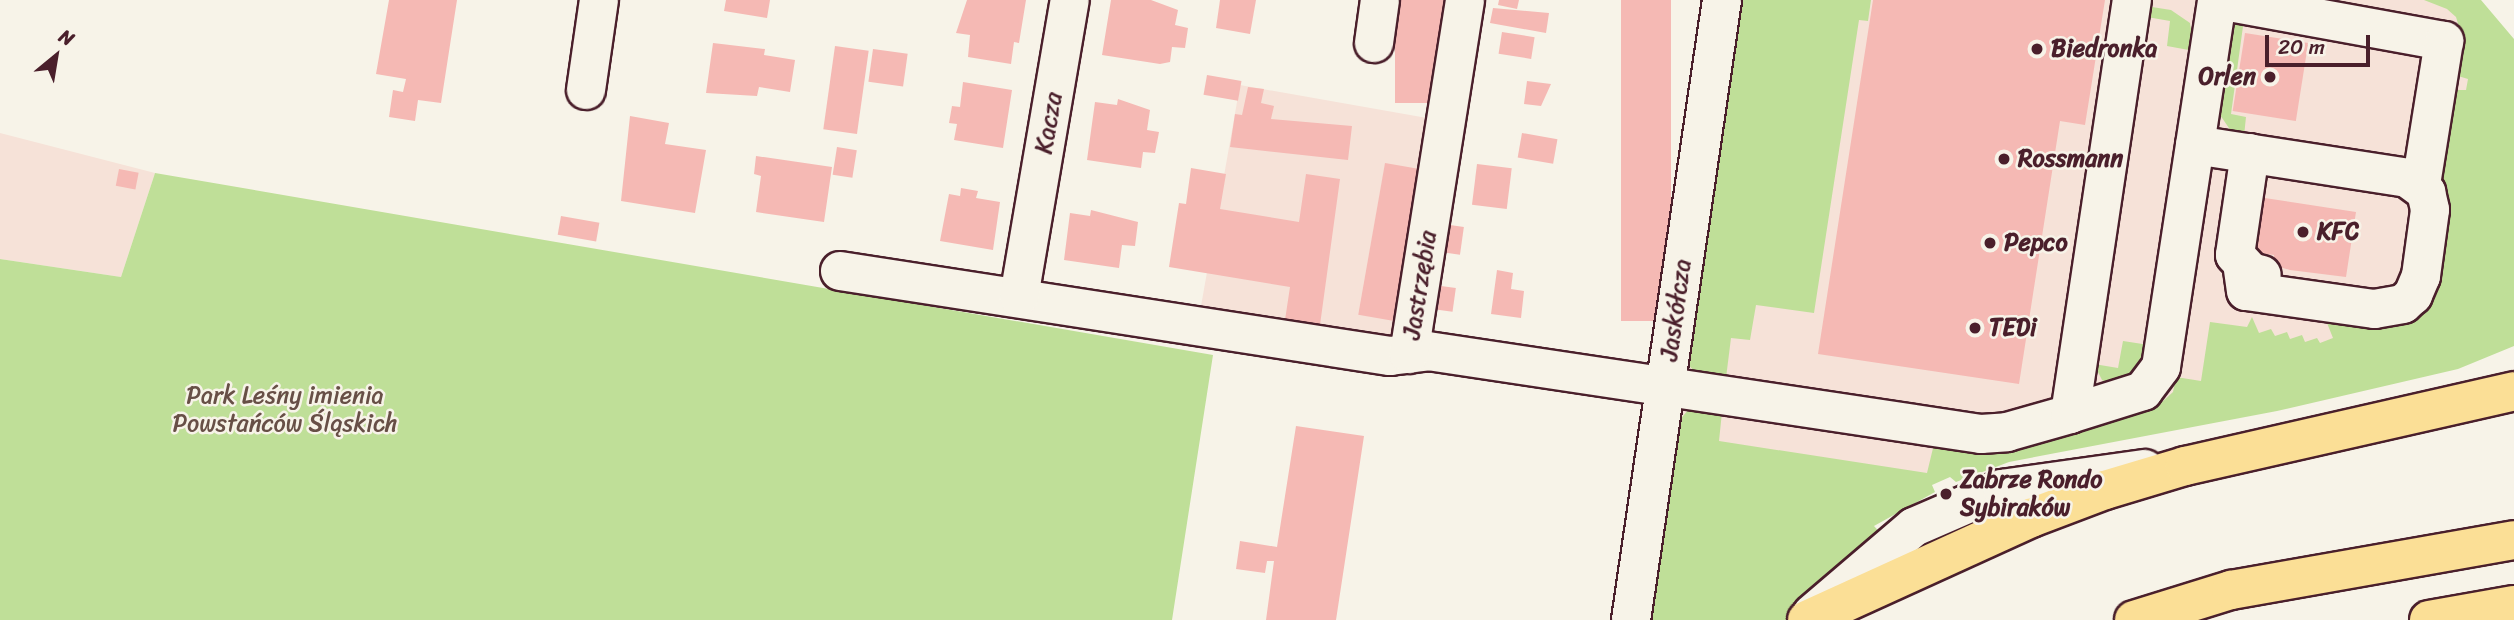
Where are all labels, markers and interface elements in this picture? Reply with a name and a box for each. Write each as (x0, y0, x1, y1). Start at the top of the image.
text: N (53, 20, 81, 55)
north arrow (21, 21, 91, 91)
scale bar (2269, 21, 2374, 65)
text: 20 m (2278, 28, 2325, 66)
place label: Biedronka (2051, 35, 2157, 63)
marker: Biedronka (2029, 41, 2045, 57)
place label: Orlen (2198, 63, 2256, 91)
marker: Orlen (2262, 69, 2278, 85)
street label: Kacza (1029, 90, 1069, 156)
place label: Rossmann (2018, 145, 2123, 173)
marker: Rossmann (1996, 151, 2012, 167)
place label: KFC (2317, 218, 2359, 246)
marker: KFC (2295, 224, 2311, 240)
street label: Jastrzębia (1397, 228, 1443, 342)
place label: Pepco (2004, 229, 2068, 257)
marker: Pepco (1982, 235, 1998, 251)
street label: Jaskółcza (1655, 257, 1697, 363)
place label: TEDi (1989, 314, 2037, 342)
marker: TEDi (1967, 320, 1983, 336)
park label: Park Leśny imienia Powstańców Śląskich (173, 382, 397, 438)
place label: Zabrze Rondo Sybiraków (1960, 466, 2103, 522)
marker: Zabrze Rondo Sybiraków (1938, 486, 1954, 502)

